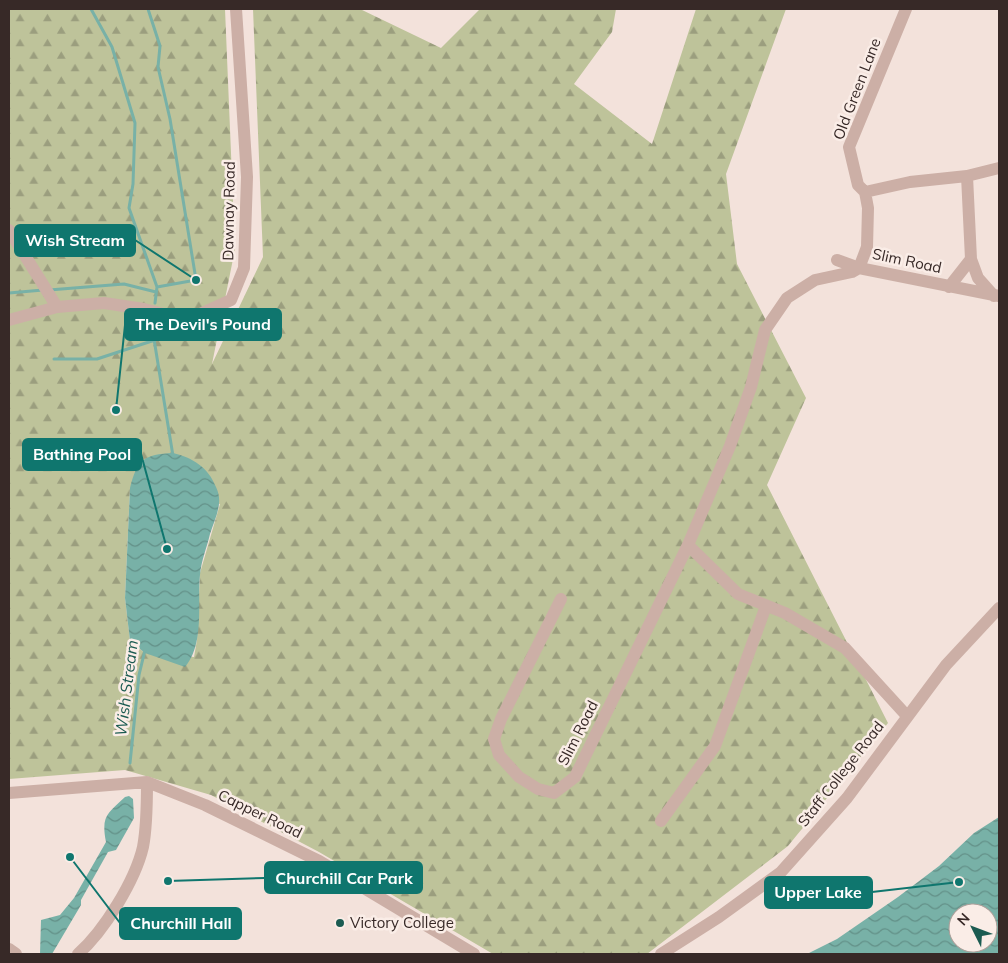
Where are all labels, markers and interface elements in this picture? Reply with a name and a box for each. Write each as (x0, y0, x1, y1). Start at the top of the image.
street label: Old Green Lane (828, 35, 885, 142)
street label: Dawnay Road (218, 161, 239, 261)
callout: Wish Stream (15, 225, 135, 256)
text: Wish Stream (25, 230, 125, 250)
street label: Slim Road (871, 244, 943, 277)
callout: The Devil's Pound (125, 309, 281, 340)
text: The Devil's Pound (135, 314, 271, 334)
callout: Bathing Pool (23, 439, 141, 470)
text: Bathing Pool (33, 444, 131, 464)
water label: Wish Stream (110, 639, 142, 737)
street label: Slim Road (553, 697, 602, 768)
street label: Staff College Road (793, 717, 888, 830)
street label: Capper Road (215, 785, 305, 842)
callout: Churchill Car Park (265, 862, 422, 893)
text: Churchill Car Park (275, 868, 414, 888)
callout: Upper Lake (765, 877, 872, 908)
text: Upper Lake (774, 882, 862, 902)
north arrow (948, 903, 998, 953)
callout: Churchill Hall (120, 908, 241, 939)
text: N (953, 909, 974, 929)
text: Churchill Hall (130, 913, 232, 933)
place label: Victory College (350, 913, 454, 932)
marker: Victory College (334, 917, 346, 929)

